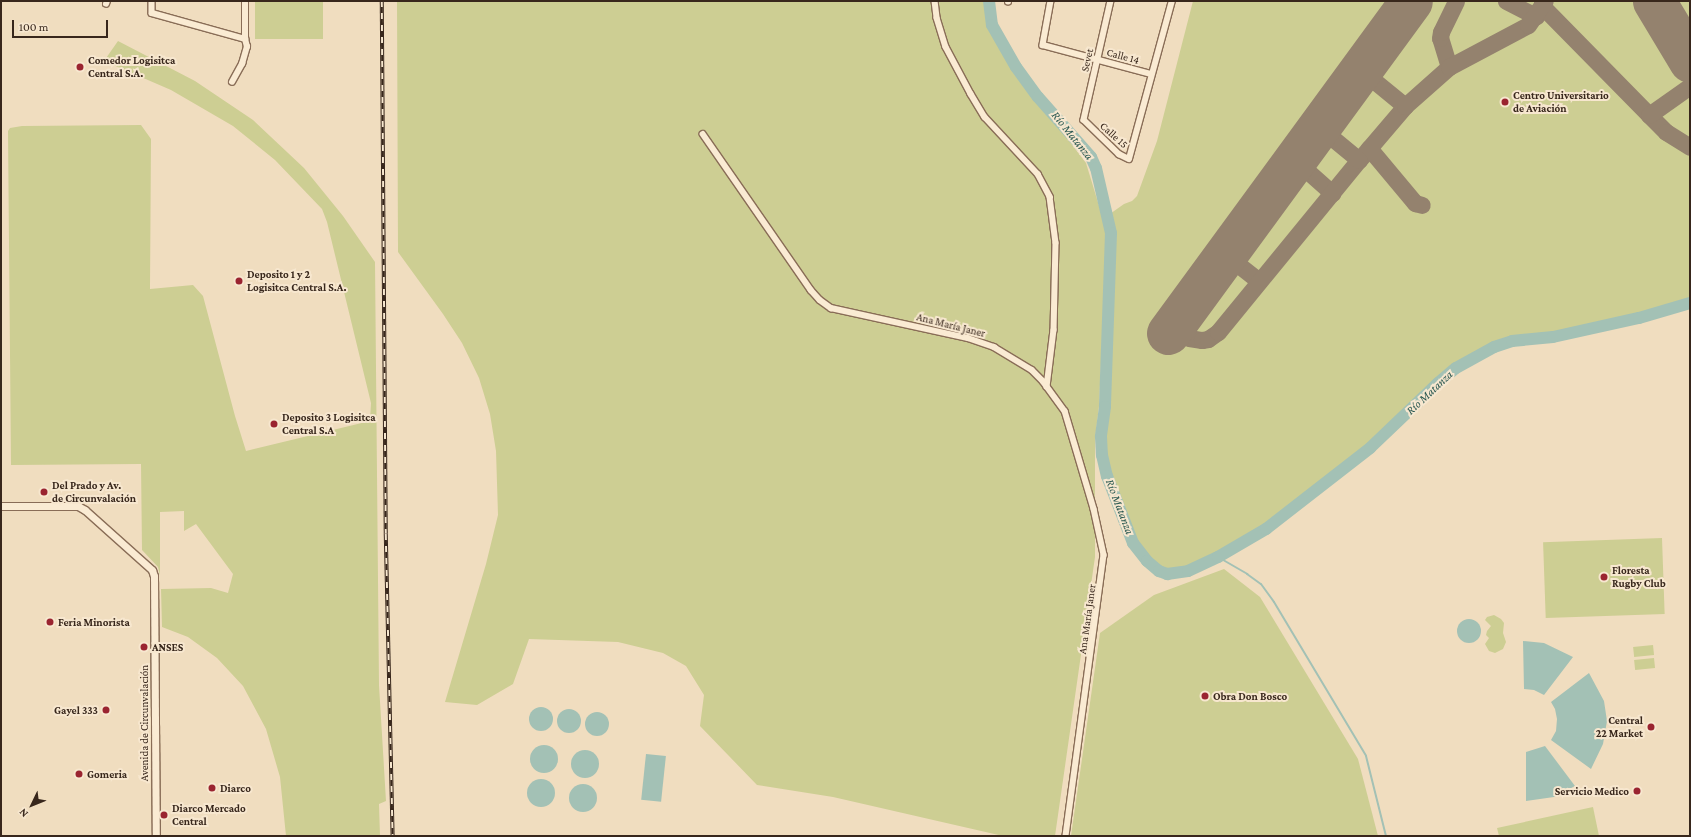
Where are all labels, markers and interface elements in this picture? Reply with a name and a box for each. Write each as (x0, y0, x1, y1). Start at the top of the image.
scale bar (14, 12, 110, 38)
text: 100 m (19, 20, 48, 34)
street label: Calle 14 (1105, 45, 1141, 67)
street label: Sevet (1078, 47, 1096, 73)
place label: Comedor Logisitca Central S.A. (88, 54, 175, 80)
marker: Comedor Logisitca Central S.A. (75, 62, 85, 72)
place label: Centro Universitario de Aviación (1513, 89, 1609, 115)
marker: Centro Universitario de Aviación (1500, 97, 1510, 107)
water label: Río Matanza (1048, 109, 1096, 163)
street label: Calle 15 (1097, 119, 1131, 151)
place label: Deposito 1 y 2 Logisitca Central S.A. (247, 268, 347, 294)
marker: Deposito 1 y 2 Logisitca Central S.A. (234, 276, 244, 286)
street label: Ana María Janer (915, 310, 987, 340)
water label: Río Matanza (1404, 368, 1456, 418)
place label: Deposito 3 Logisitca Central S.A (282, 411, 376, 437)
marker: Deposito 3 Logisitca Central S.A (269, 419, 279, 429)
water label: Río Matanza (1102, 477, 1136, 537)
place label: Del Prado y Av. de Circunvalación (52, 479, 136, 505)
marker: Del Prado y Av. de Circunvalación (39, 487, 49, 497)
place label: Floresta Rugby Club (1612, 564, 1666, 590)
marker: Floresta Rugby Club (1599, 572, 1609, 582)
street label: Ana María Janer (1076, 583, 1098, 655)
place label: Feria Minorista (58, 615, 130, 629)
marker: Feria Minorista (45, 617, 55, 627)
place label: ANSES (152, 640, 183, 654)
marker: ANSES (139, 642, 149, 652)
street label: Avenida de Circunvalación (137, 665, 151, 781)
place label: Obra Don Bosco (1213, 689, 1287, 703)
marker: Obra Don Bosco (1200, 691, 1210, 701)
place label: Gayel 333 (54, 703, 98, 717)
marker: Gayel 333 (101, 705, 111, 715)
place label: Central 22 Market (1596, 714, 1643, 740)
marker: Central 22 Market (1646, 722, 1656, 732)
place label: Gomeria (87, 767, 127, 781)
marker: Gomeria (74, 769, 84, 779)
place label: Diarco (220, 781, 251, 795)
marker: Diarco (207, 783, 217, 793)
place label: Servicio Medico (1555, 784, 1629, 798)
north arrow (12, 785, 52, 825)
marker: Servicio Medico (1632, 786, 1642, 796)
place label: Diarco Mercado Central (172, 802, 246, 828)
text: N (16, 806, 30, 820)
marker: Diarco Mercado Central (159, 810, 169, 820)

